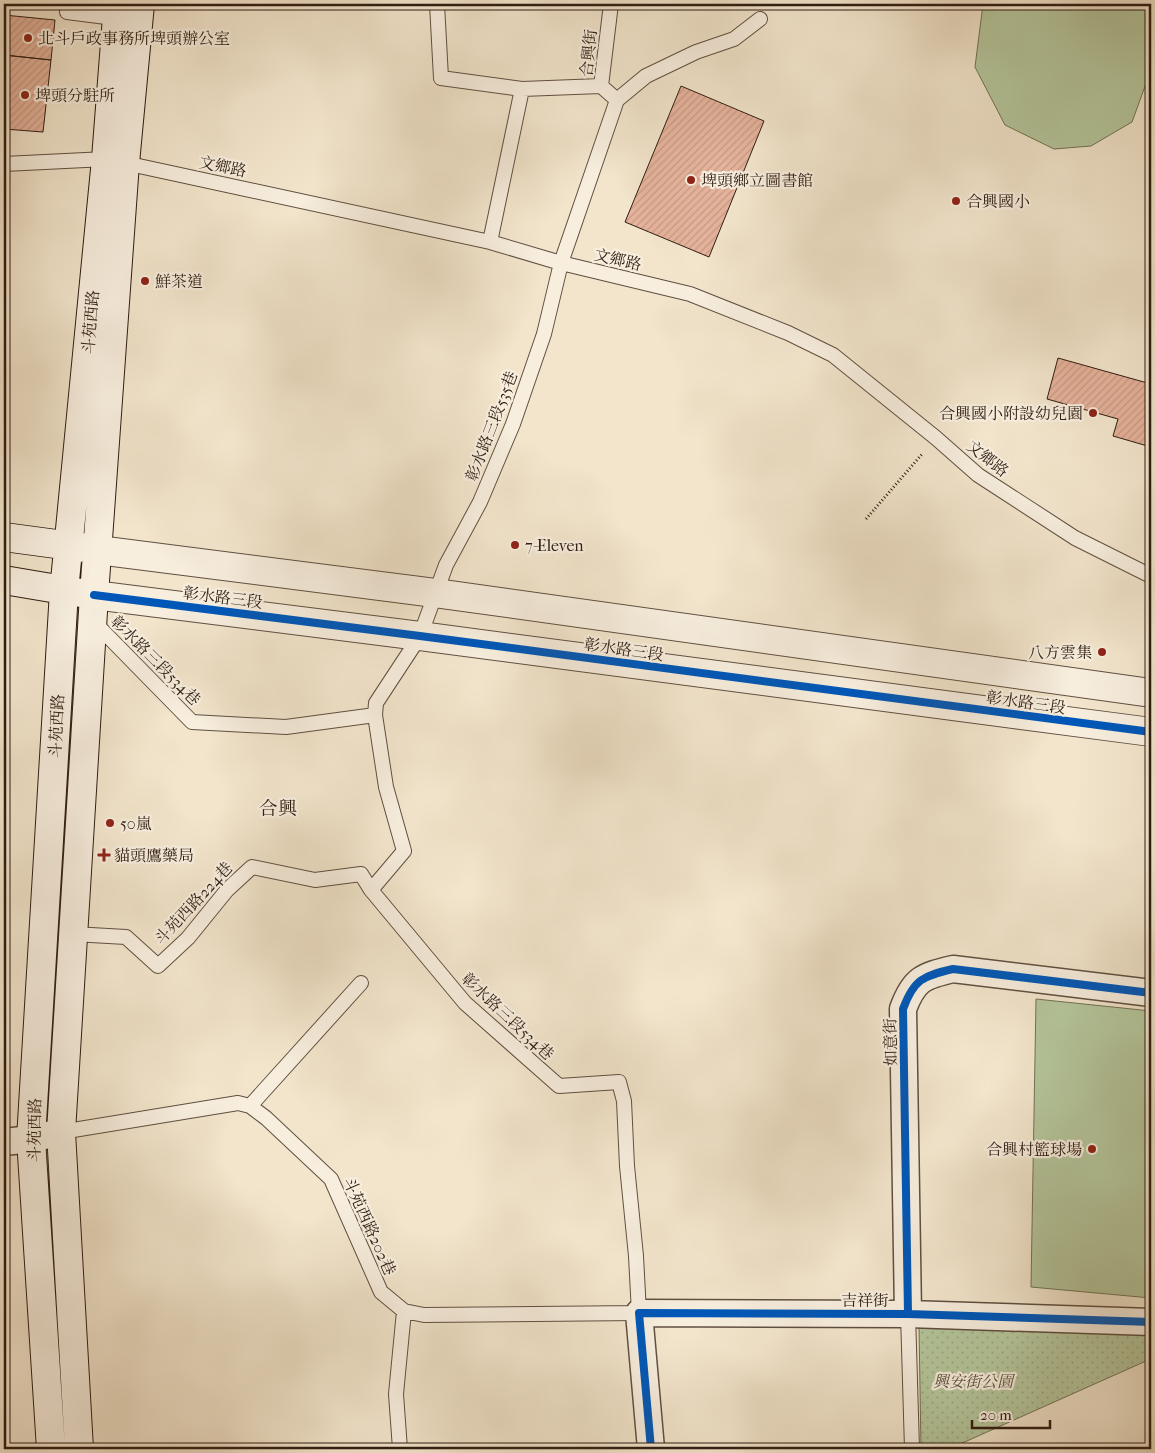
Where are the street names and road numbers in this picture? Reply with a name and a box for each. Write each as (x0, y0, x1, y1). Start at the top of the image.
street label: 合興街 (577, 28, 600, 78)
street label: 文鄉路 (197, 152, 248, 181)
street label: 文鄉路 (592, 245, 643, 274)
street label: 斗苑西路 (78, 289, 103, 355)
street label: 彰水路三段535巷 (462, 368, 521, 484)
street label: 文鄉路 (963, 436, 1012, 481)
street label: 彰水路三段 (182, 583, 264, 612)
street label: 彰水路三段534巷 (107, 612, 204, 709)
street label: 彰水路三段 (583, 635, 665, 664)
street label: 彰水路三段 (985, 688, 1067, 717)
street label: 斗苑西路 (45, 694, 68, 758)
street label: 斗苑西路224巷 (150, 858, 236, 949)
street label: 彰水路三段534巷 (458, 969, 558, 1064)
street label: 如意街 (881, 1018, 900, 1066)
street label: 斗苑西路 (24, 1098, 45, 1162)
street label: 斗苑西路202巷 (339, 1174, 400, 1278)
street label: 吉祥街 (841, 1291, 889, 1310)

